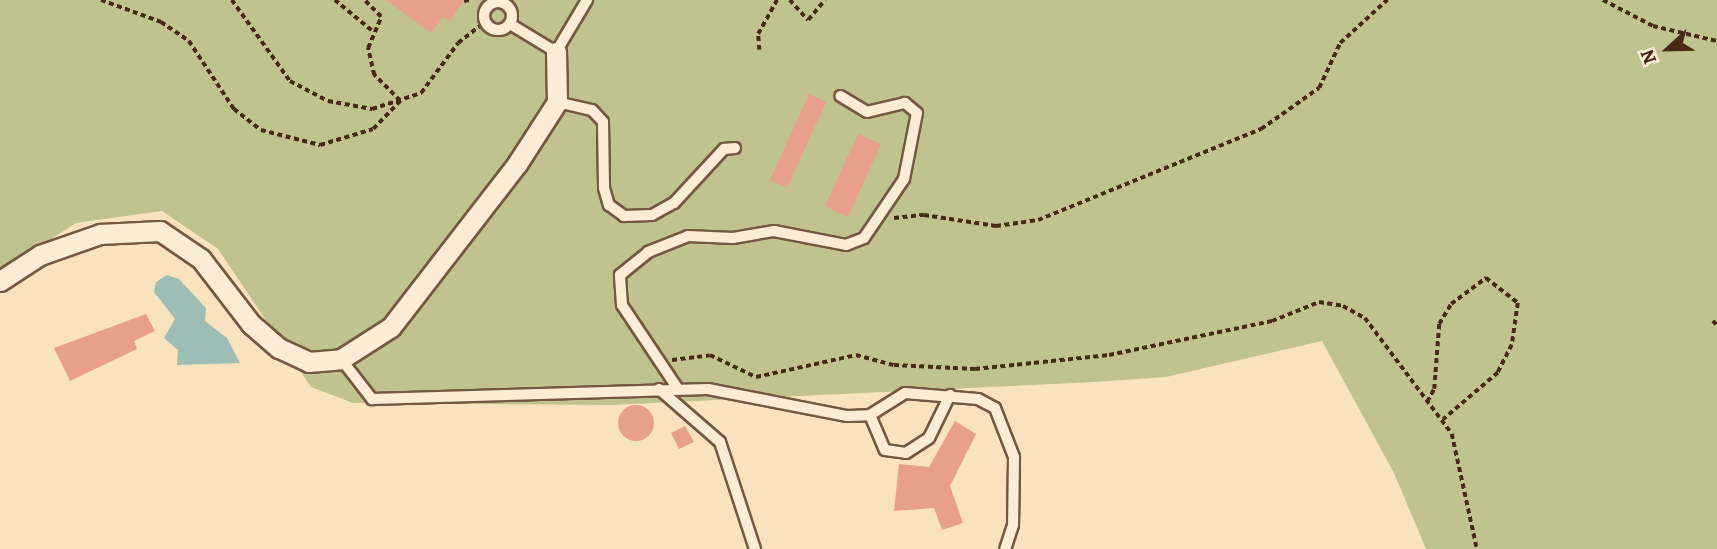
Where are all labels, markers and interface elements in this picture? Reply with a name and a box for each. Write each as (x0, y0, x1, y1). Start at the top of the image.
north arrow (1633, 14, 1703, 84)
text: N (1634, 46, 1663, 68)

